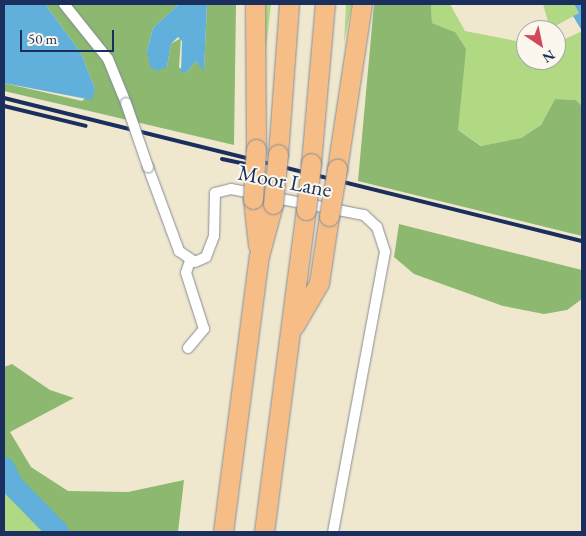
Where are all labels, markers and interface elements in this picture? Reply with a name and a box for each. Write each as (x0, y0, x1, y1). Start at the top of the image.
scale bar (22, 20, 116, 52)
north arrow (516, 20, 566, 70)
text: 50 m (28, 29, 57, 48)
text: N (539, 46, 559, 67)
street label: Moor Lane (236, 159, 334, 203)

